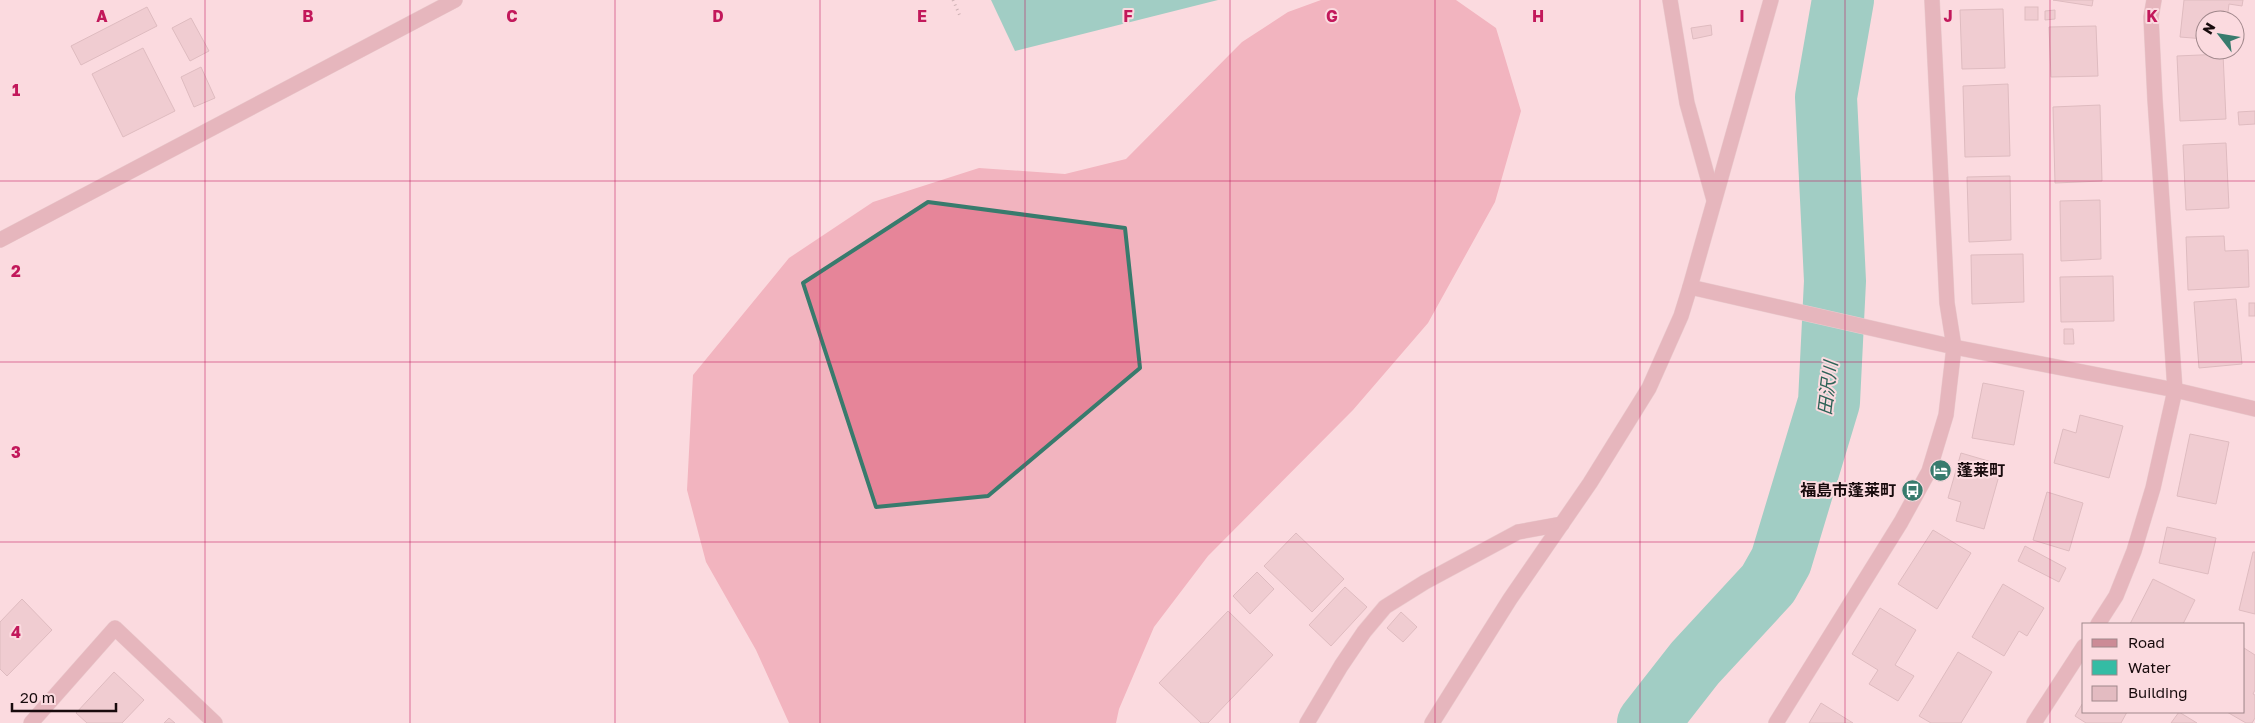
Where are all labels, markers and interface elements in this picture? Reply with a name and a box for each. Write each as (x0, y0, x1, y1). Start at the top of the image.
text: A (96, 6, 108, 26)
text: B (302, 6, 314, 26)
text: C (506, 6, 518, 26)
text: D (712, 6, 724, 26)
text: E (917, 6, 927, 26)
text: F (1123, 6, 1133, 26)
text: G (1326, 6, 1338, 26)
text: H (1532, 6, 1544, 26)
text: I (1739, 6, 1745, 26)
text: J (1943, 6, 1953, 26)
text: K (2146, 6, 2158, 26)
north arrow (2195, 10, 2245, 60)
text: N (2198, 19, 2218, 37)
text: 1 (12, 80, 20, 100)
text: 2 (11, 261, 21, 281)
water label: 田沢川 (1813, 358, 1841, 416)
text: 3 (11, 442, 21, 462)
hotel icon: 蓬莱町 (1929, 458, 1953, 482)
place label: 蓬莱町 (1957, 460, 2005, 480)
bus stop icon: 福島市蓬莱町 (1900, 478, 1924, 502)
place label: 福島市蓬莱町 (1800, 480, 1896, 500)
text: 4 (11, 622, 21, 642)
legend (2082, 623, 2245, 713)
text: Road (2128, 633, 2165, 651)
text: Water (2128, 658, 2171, 676)
scale bar (12, 680, 116, 712)
text: Building (2128, 683, 2188, 701)
text: 20 m (20, 688, 55, 706)

